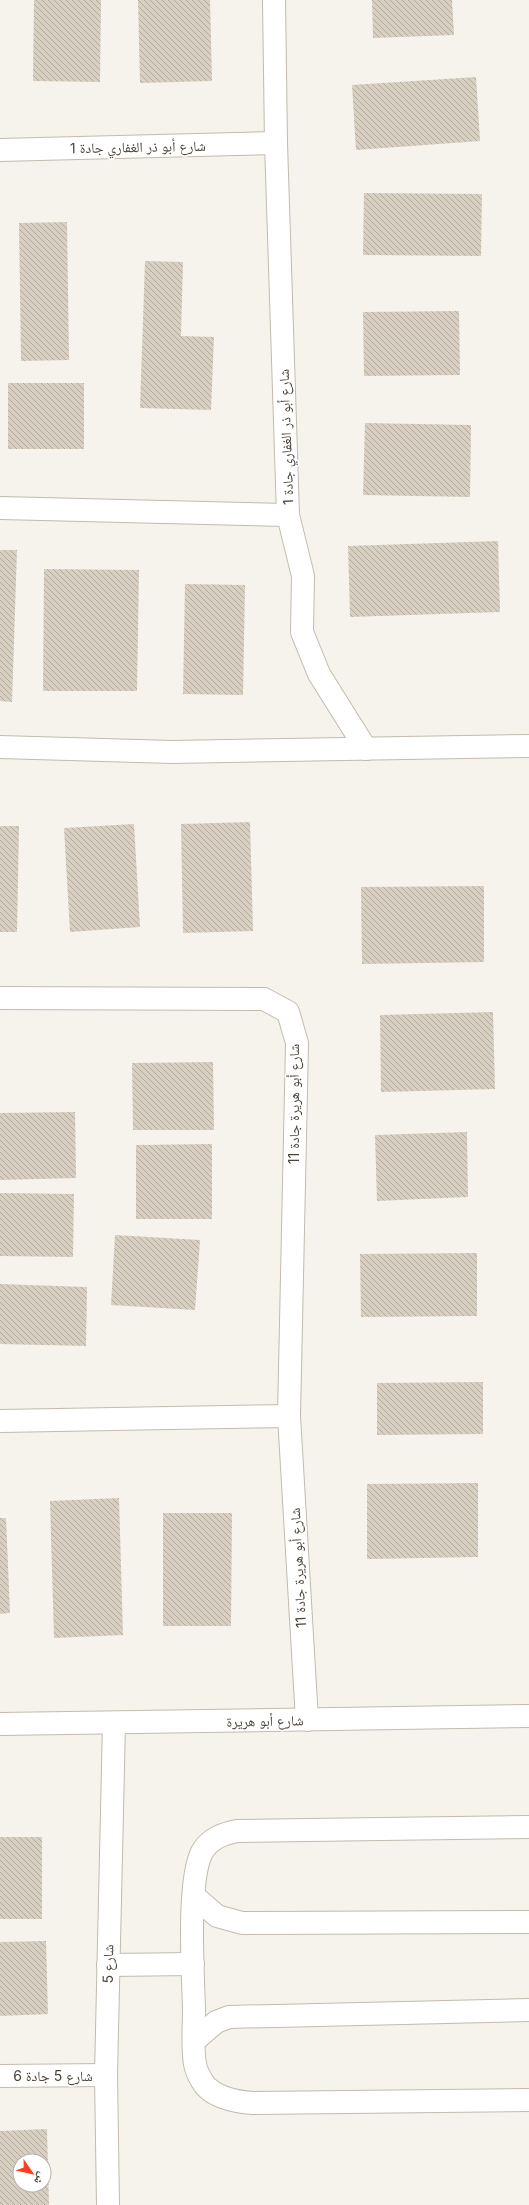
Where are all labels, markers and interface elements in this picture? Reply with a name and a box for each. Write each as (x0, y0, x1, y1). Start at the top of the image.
street label: شارع أبو ذر الغفاري جادة 1 (70, 137, 206, 160)
street label: شارع أبو ذر الغفاري جادة 1 (275, 369, 300, 505)
street label: شارع أبو هريرة جادة 11 (285, 1044, 304, 1164)
street label: شارع أبو هريرة جادة 11 (286, 1507, 311, 1629)
street label: شارع أبو هريرة (226, 1711, 304, 1732)
street label: شارع 5 (99, 1944, 118, 1984)
street label: شارع 5 جادة 6 (13, 2067, 93, 2086)
north arrow (12, 2153, 52, 2193)
text: ش (30, 2169, 49, 2188)

